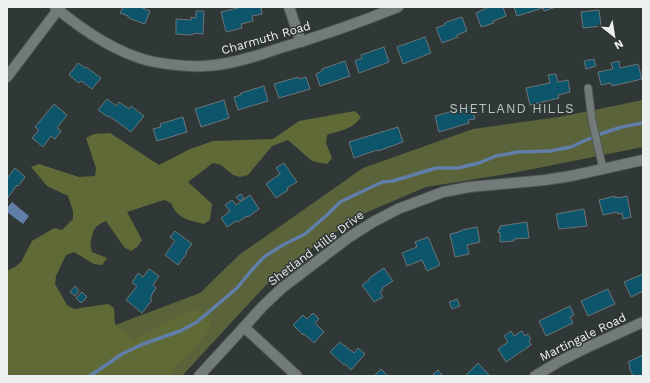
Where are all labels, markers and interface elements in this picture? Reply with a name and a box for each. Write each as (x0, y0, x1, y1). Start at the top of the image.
north arrow (594, 16, 634, 56)
street label: Charmuth Road (220, 19, 312, 57)
text: N (612, 37, 626, 52)
district label: SHETLAND HILLS (450, 101, 575, 116)
street label: Shetland Hills Drive (265, 207, 367, 289)
street label: Martingale Road (538, 310, 628, 364)

